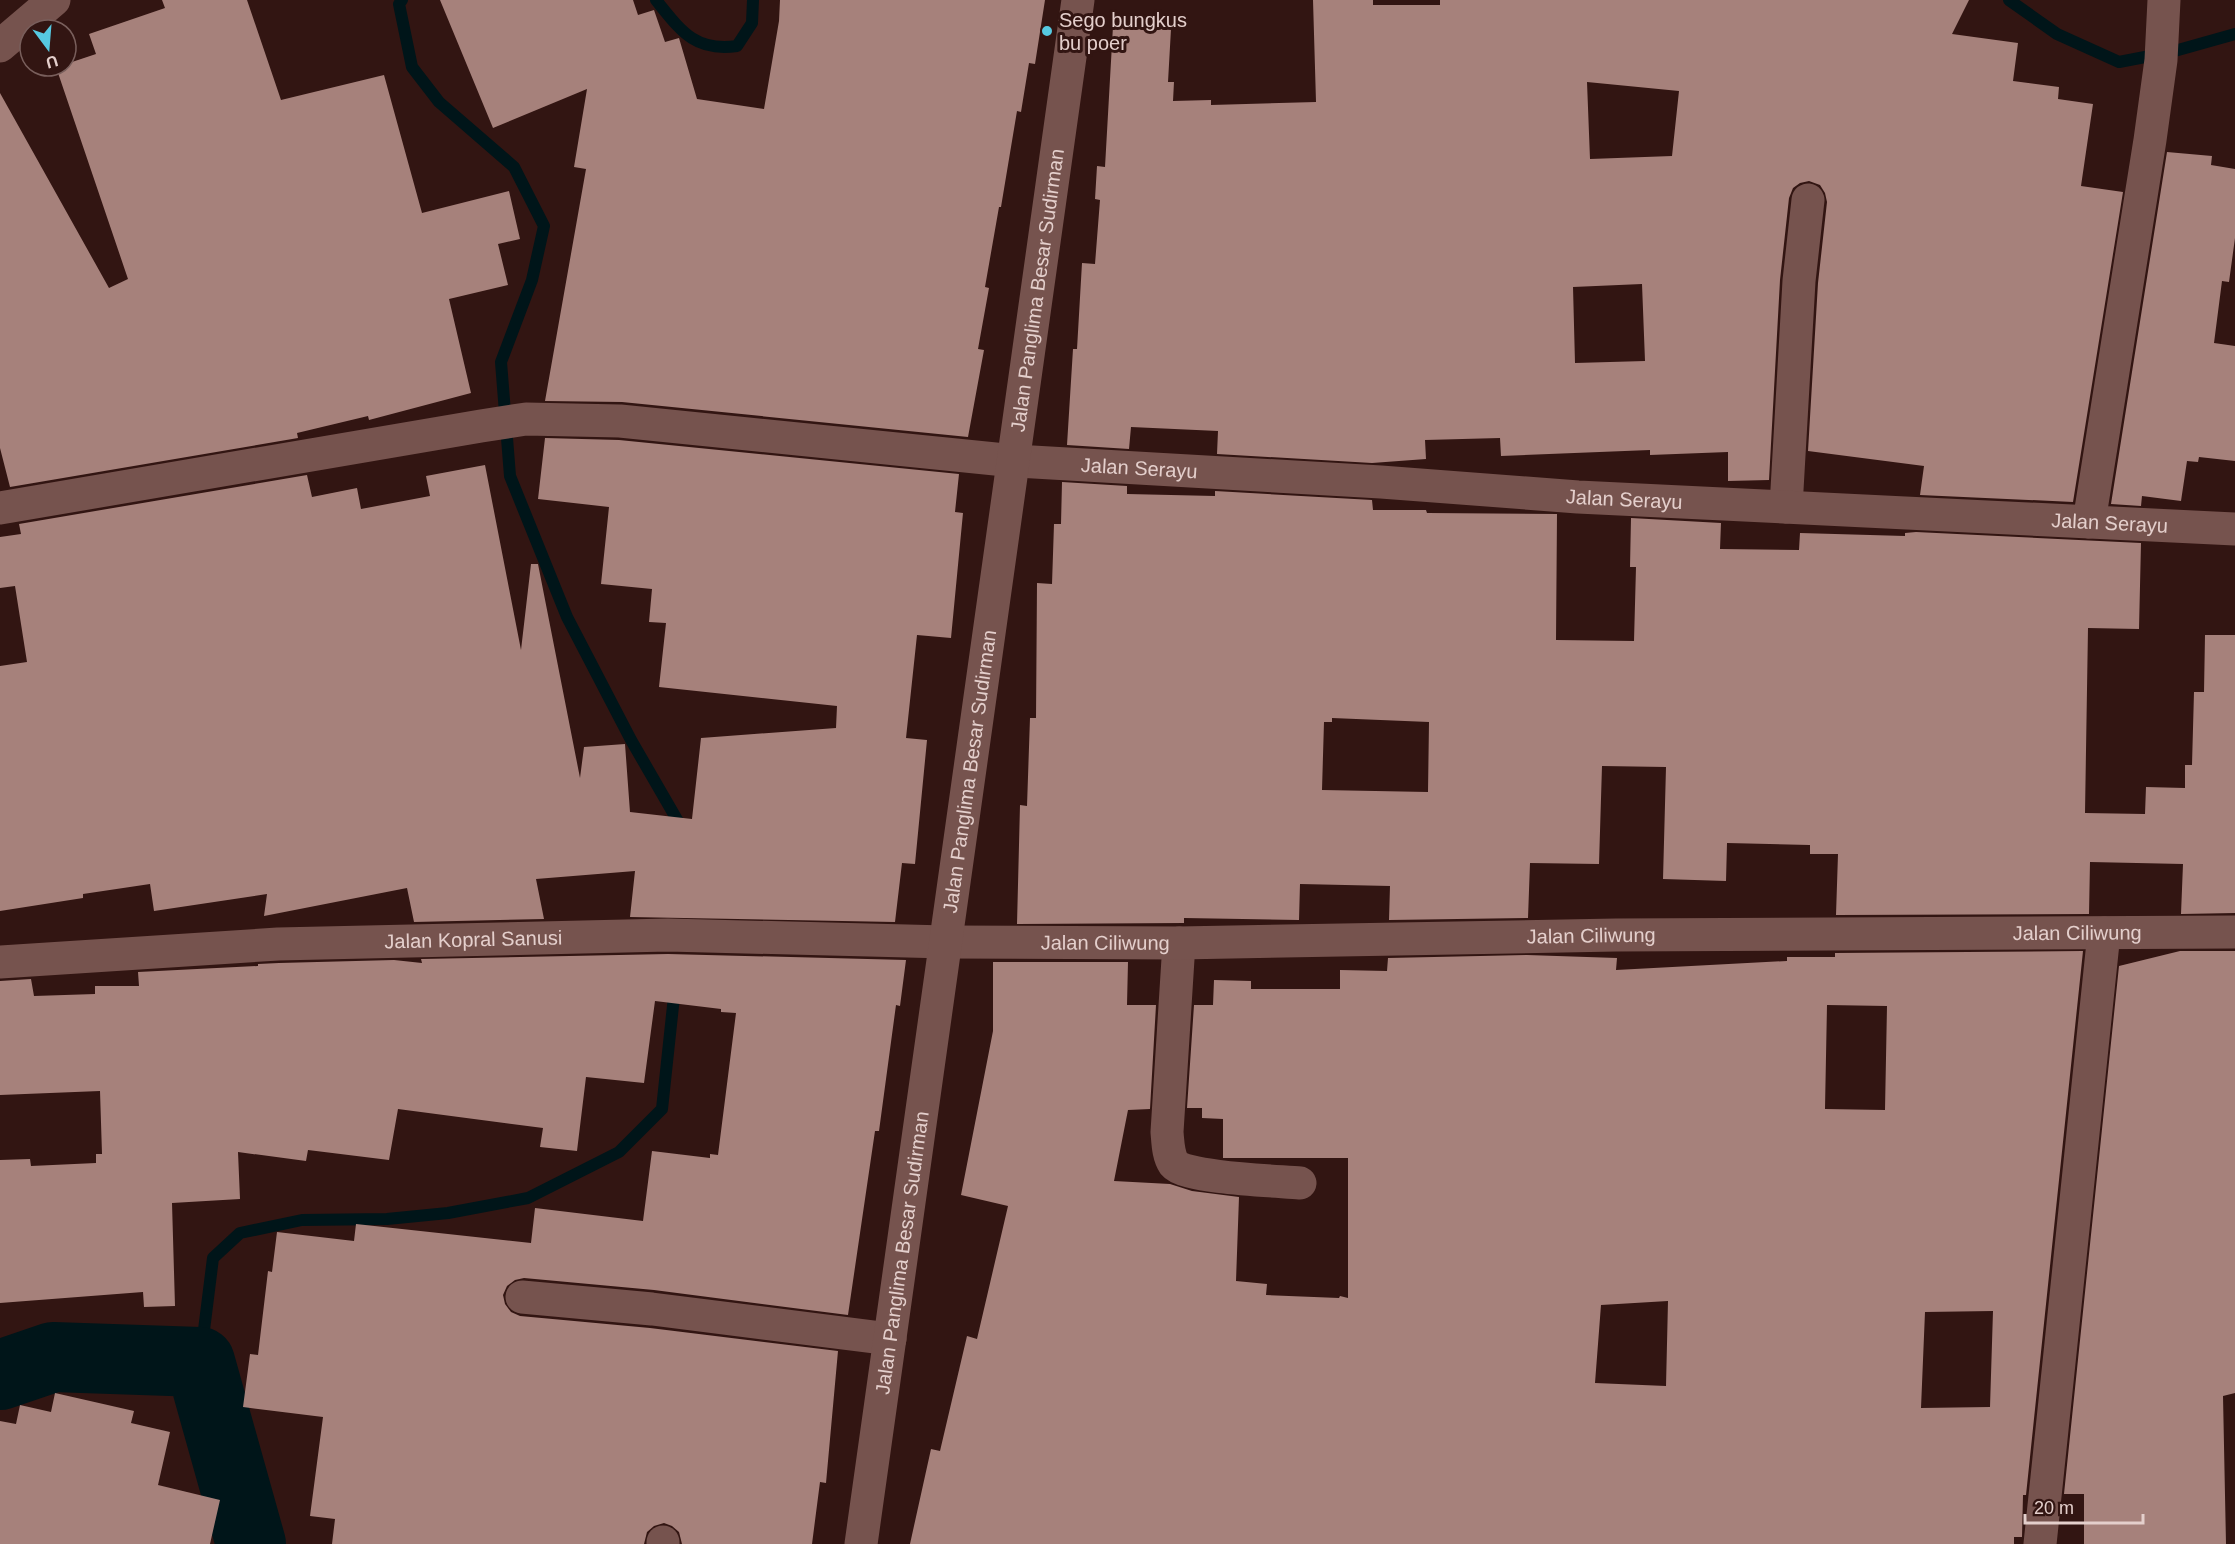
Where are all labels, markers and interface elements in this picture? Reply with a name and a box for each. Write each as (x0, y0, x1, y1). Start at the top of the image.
place label: Sego bungkus bu poer (1059, 9, 1187, 54)
north arrow (18, 18, 78, 78)
marker: Sego bungkus bu poer (1040, 24, 1054, 38)
text: U (44, 52, 60, 72)
street label: Jalan Panglima Besar Sudirman (1006, 147, 1068, 433)
street label: Jalan Serayu (1080, 454, 1198, 482)
street label: Jalan Serayu (1565, 485, 1683, 513)
street label: Jalan Serayu (2051, 509, 2169, 537)
street label: Jalan Panglima Besar Sudirman (939, 629, 1000, 915)
street label: Jalan Ciliwung (2013, 921, 2142, 944)
street label: Jalan Ciliwung (1526, 924, 1656, 948)
street label: Jalan Kopral Sanusi (384, 926, 563, 953)
street label: Jalan Ciliwung (1041, 931, 1170, 954)
street label: Jalan Panglima Besar Sudirman (871, 1110, 933, 1396)
scale bar (2025, 1487, 2144, 1525)
text: 20 m (2034, 1498, 2074, 1518)

